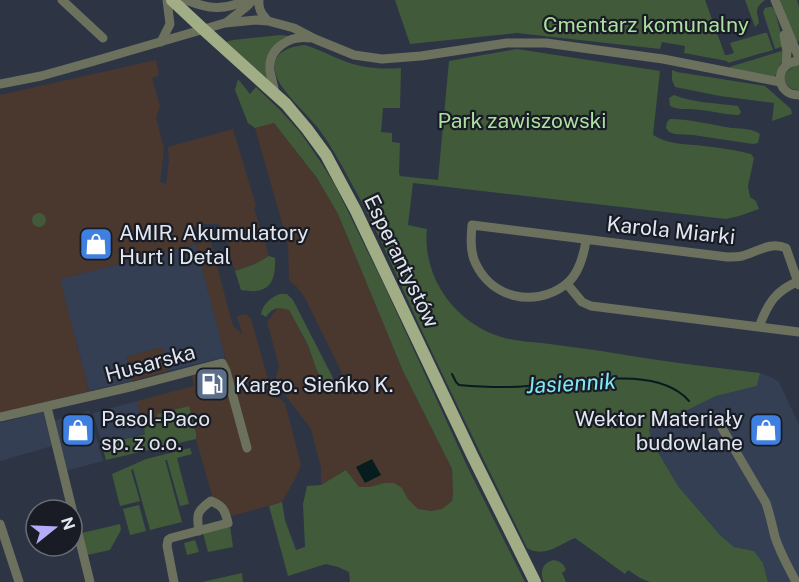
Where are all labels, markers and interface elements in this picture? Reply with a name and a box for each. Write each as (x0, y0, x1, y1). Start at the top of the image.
park label: Cmentarz komunalny (543, 12, 749, 37)
park label: Park zawiszowski (437, 108, 607, 133)
street label: Esperantystów (359, 191, 445, 331)
street label: Karola Miarki (605, 211, 737, 249)
place label: AMIR. Akumulatory Hurt i Detal (119, 220, 308, 269)
shop icon: AMIR. Akumulatory Hurt i Detal (78, 226, 114, 262)
street label: Husarska (102, 339, 198, 387)
fuel station icon: Kargo. Sieńko K. (194, 366, 230, 402)
water label: Jasiennik (525, 368, 617, 398)
place label: Kargo. Sieńko K. (235, 372, 393, 397)
place label: Pasol-Paco sp. z o.o. (101, 406, 210, 455)
place label: Wektor Materiały budowlane (575, 406, 743, 455)
shop icon: Pasol-Paco sp. z o.o. (60, 412, 96, 448)
shop icon: Wektor Materiały budowlane (748, 412, 784, 448)
north arrow (24, 498, 84, 558)
text: N (57, 515, 79, 532)

